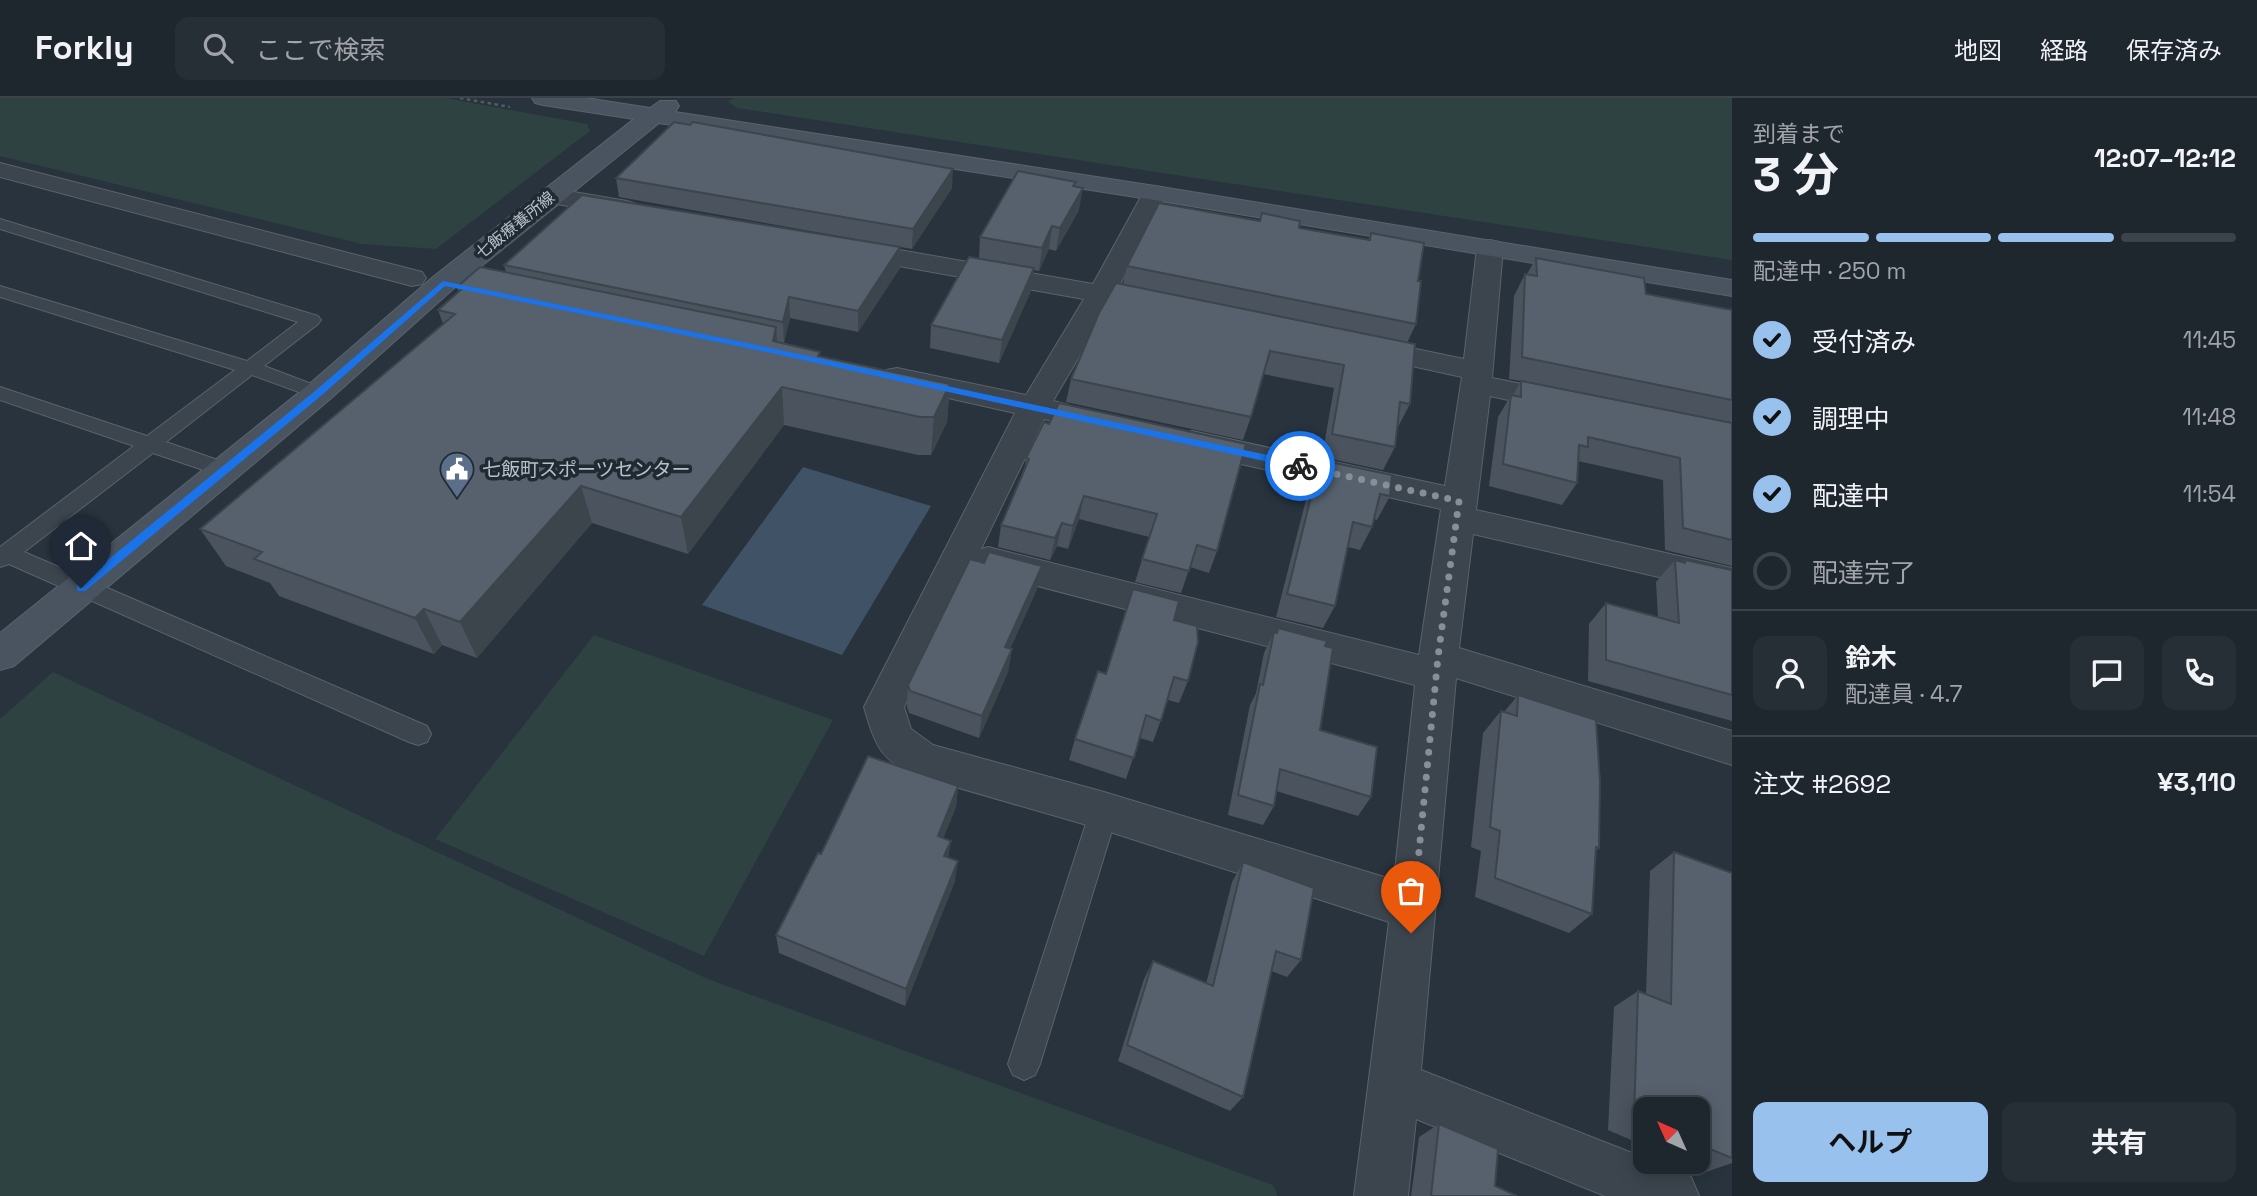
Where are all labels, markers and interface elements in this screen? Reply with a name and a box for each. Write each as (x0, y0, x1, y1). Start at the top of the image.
search box (175, 17, 665, 80)
text: Forkly (35, 27, 133, 69)
icon: search (199, 29, 237, 67)
text: ここで検索 (255, 33, 386, 67)
text: 地図 (1954, 35, 2002, 66)
text: 経路 (2040, 35, 2088, 66)
text: 保存済み (2126, 35, 2222, 66)
text: 到着まで (1753, 119, 1845, 149)
text: 12:07–12:12 (2094, 141, 2236, 175)
text: 3 分 (1753, 146, 1839, 204)
street label: 七飯療養所線 (471, 187, 559, 263)
text: 配達中 · 250 m (1753, 256, 1906, 286)
icon: check (1753, 321, 1791, 359)
text: 受付済み (1812, 325, 1916, 359)
text: 11:45 (2183, 325, 2236, 355)
icon: check (1753, 398, 1791, 436)
text: 調理中 (1812, 402, 1890, 436)
text: 11:48 (2182, 402, 2236, 432)
courier (1265, 431, 1335, 501)
icon: bike (1281, 447, 1319, 485)
public building icon: 七飯町スポーツセンター (438, 450, 476, 499)
place label: 七飯町スポーツセンター (482, 457, 691, 482)
icon: check (1753, 475, 1791, 513)
text: 配達中 (1812, 479, 1890, 513)
text: 11:54 (2183, 479, 2236, 509)
pin (51, 516, 111, 588)
icon: home (62, 527, 100, 565)
text: 配達完了 (1812, 556, 1916, 590)
button: person (1753, 636, 1827, 710)
button: chat (2070, 636, 2144, 710)
button: phone (2162, 636, 2236, 710)
text: 鈴木 (1845, 641, 1897, 675)
text: 配達員 · 4.7 (1845, 679, 1962, 709)
text: ¥3,110 (2157, 765, 2236, 799)
text: 注文 #2692 (1753, 767, 1891, 801)
pin (1381, 861, 1441, 933)
icon: bag (1392, 872, 1430, 910)
north arrow (1633, 1097, 1710, 1174)
map controls (1633, 1097, 1710, 1174)
button: ヘルプ (1753, 1102, 1988, 1182)
button: 共有 (2002, 1102, 2236, 1182)

